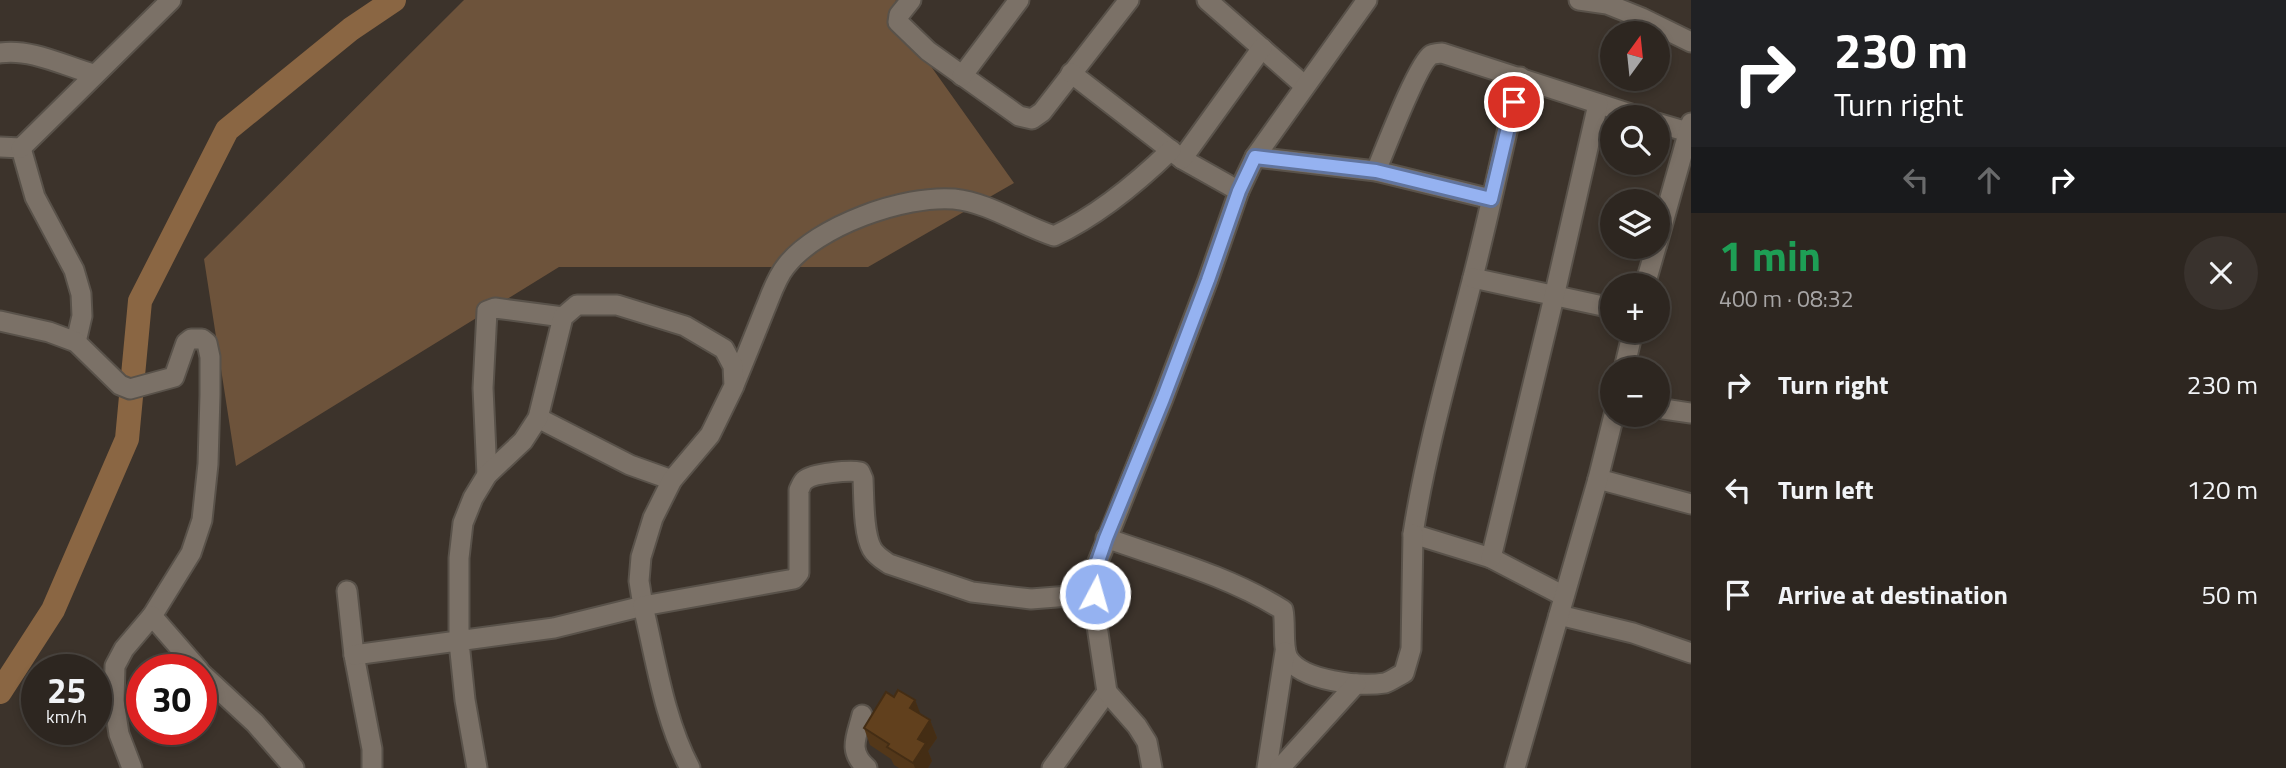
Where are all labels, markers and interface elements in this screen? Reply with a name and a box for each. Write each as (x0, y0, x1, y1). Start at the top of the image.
text: 230 m (1834, 12, 1968, 87)
north arrow (1600, 21, 1670, 91)
map controls (1600, 21, 1670, 427)
icon: right (1719, 28, 1810, 119)
pin (1484, 72, 1544, 132)
text: Turn right (1834, 80, 1963, 128)
icon: arrive (1495, 83, 1533, 121)
button: search (1600, 105, 1670, 175)
icon: left (1897, 161, 1935, 199)
icon: ahead (1970, 161, 2008, 199)
icon: right (2043, 161, 2081, 199)
button: layers (1600, 189, 1670, 259)
text: 1 min (1719, 223, 1821, 287)
button: close (2184, 236, 2258, 310)
button: + (1600, 273, 1670, 343)
text: 400 m · 08:32 (1719, 281, 1854, 316)
button: − (1600, 357, 1670, 427)
text: Turn right (1778, 365, 1889, 404)
text: 230 m (2187, 365, 2258, 404)
icon: right (1719, 366, 1757, 404)
text: Turn left (1778, 470, 1873, 509)
text: 120 m (2187, 470, 2258, 509)
icon: left (1719, 471, 1757, 509)
position arrow (1058, 557, 1132, 631)
text: Arrive at destination (1778, 575, 2008, 614)
text: 50 m (2201, 575, 2258, 614)
icon: arrive (1719, 576, 1757, 614)
speed limit sign: 30 (126, 654, 217, 745)
text: 25 (47, 663, 86, 717)
text: km/h (46, 703, 87, 730)

